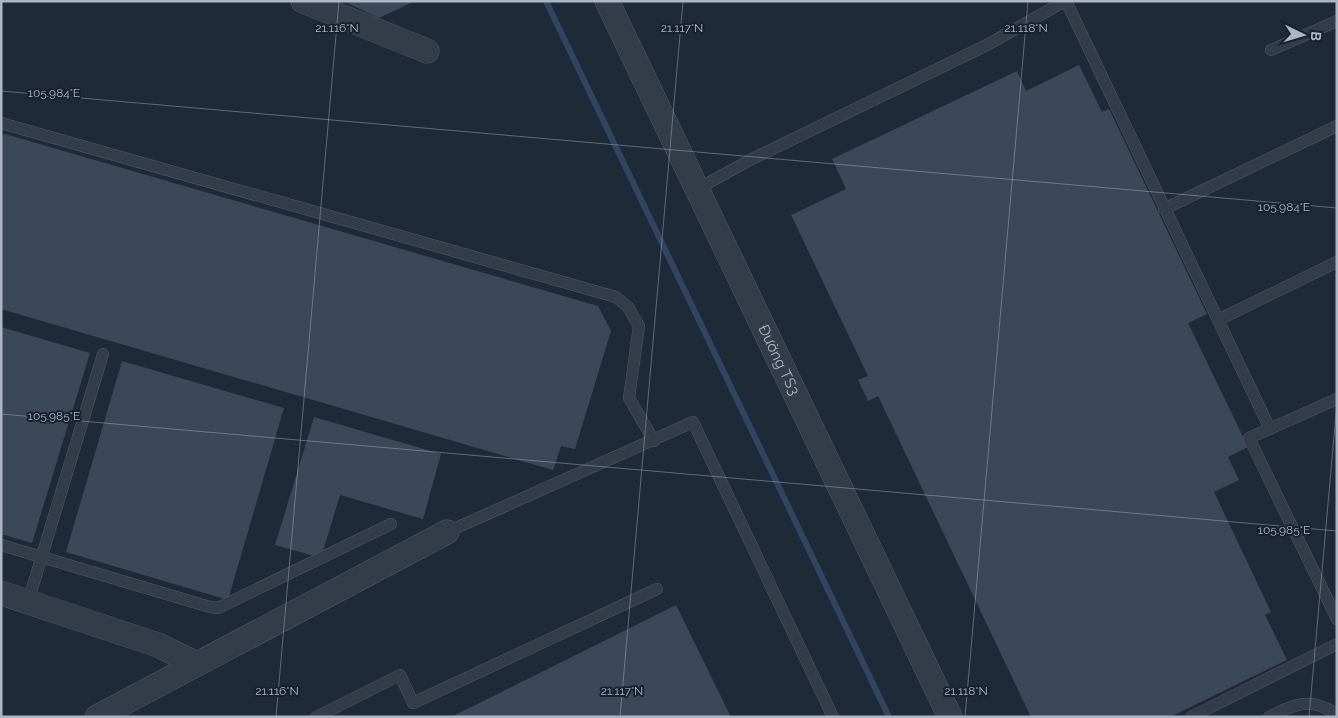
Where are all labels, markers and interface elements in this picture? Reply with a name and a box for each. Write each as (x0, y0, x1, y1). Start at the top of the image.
north arrow (1278, 10, 1328, 60)
text: 21.116°N (315, 21, 359, 35)
text: 21.117°N (661, 21, 703, 35)
text: 21.118°N (1004, 21, 1048, 35)
text: B (1308, 31, 1324, 42)
text: 105.984°E (28, 86, 80, 100)
text: 105.984°E (1258, 200, 1310, 214)
street label: Đường TS3 (754, 322, 804, 398)
text: 105.985°E (28, 409, 80, 423)
text: 105.985°E (1258, 523, 1310, 537)
text: 21.116°N (255, 684, 299, 698)
text: 21.117°N (601, 684, 643, 698)
text: 21.118°N (944, 684, 988, 698)

